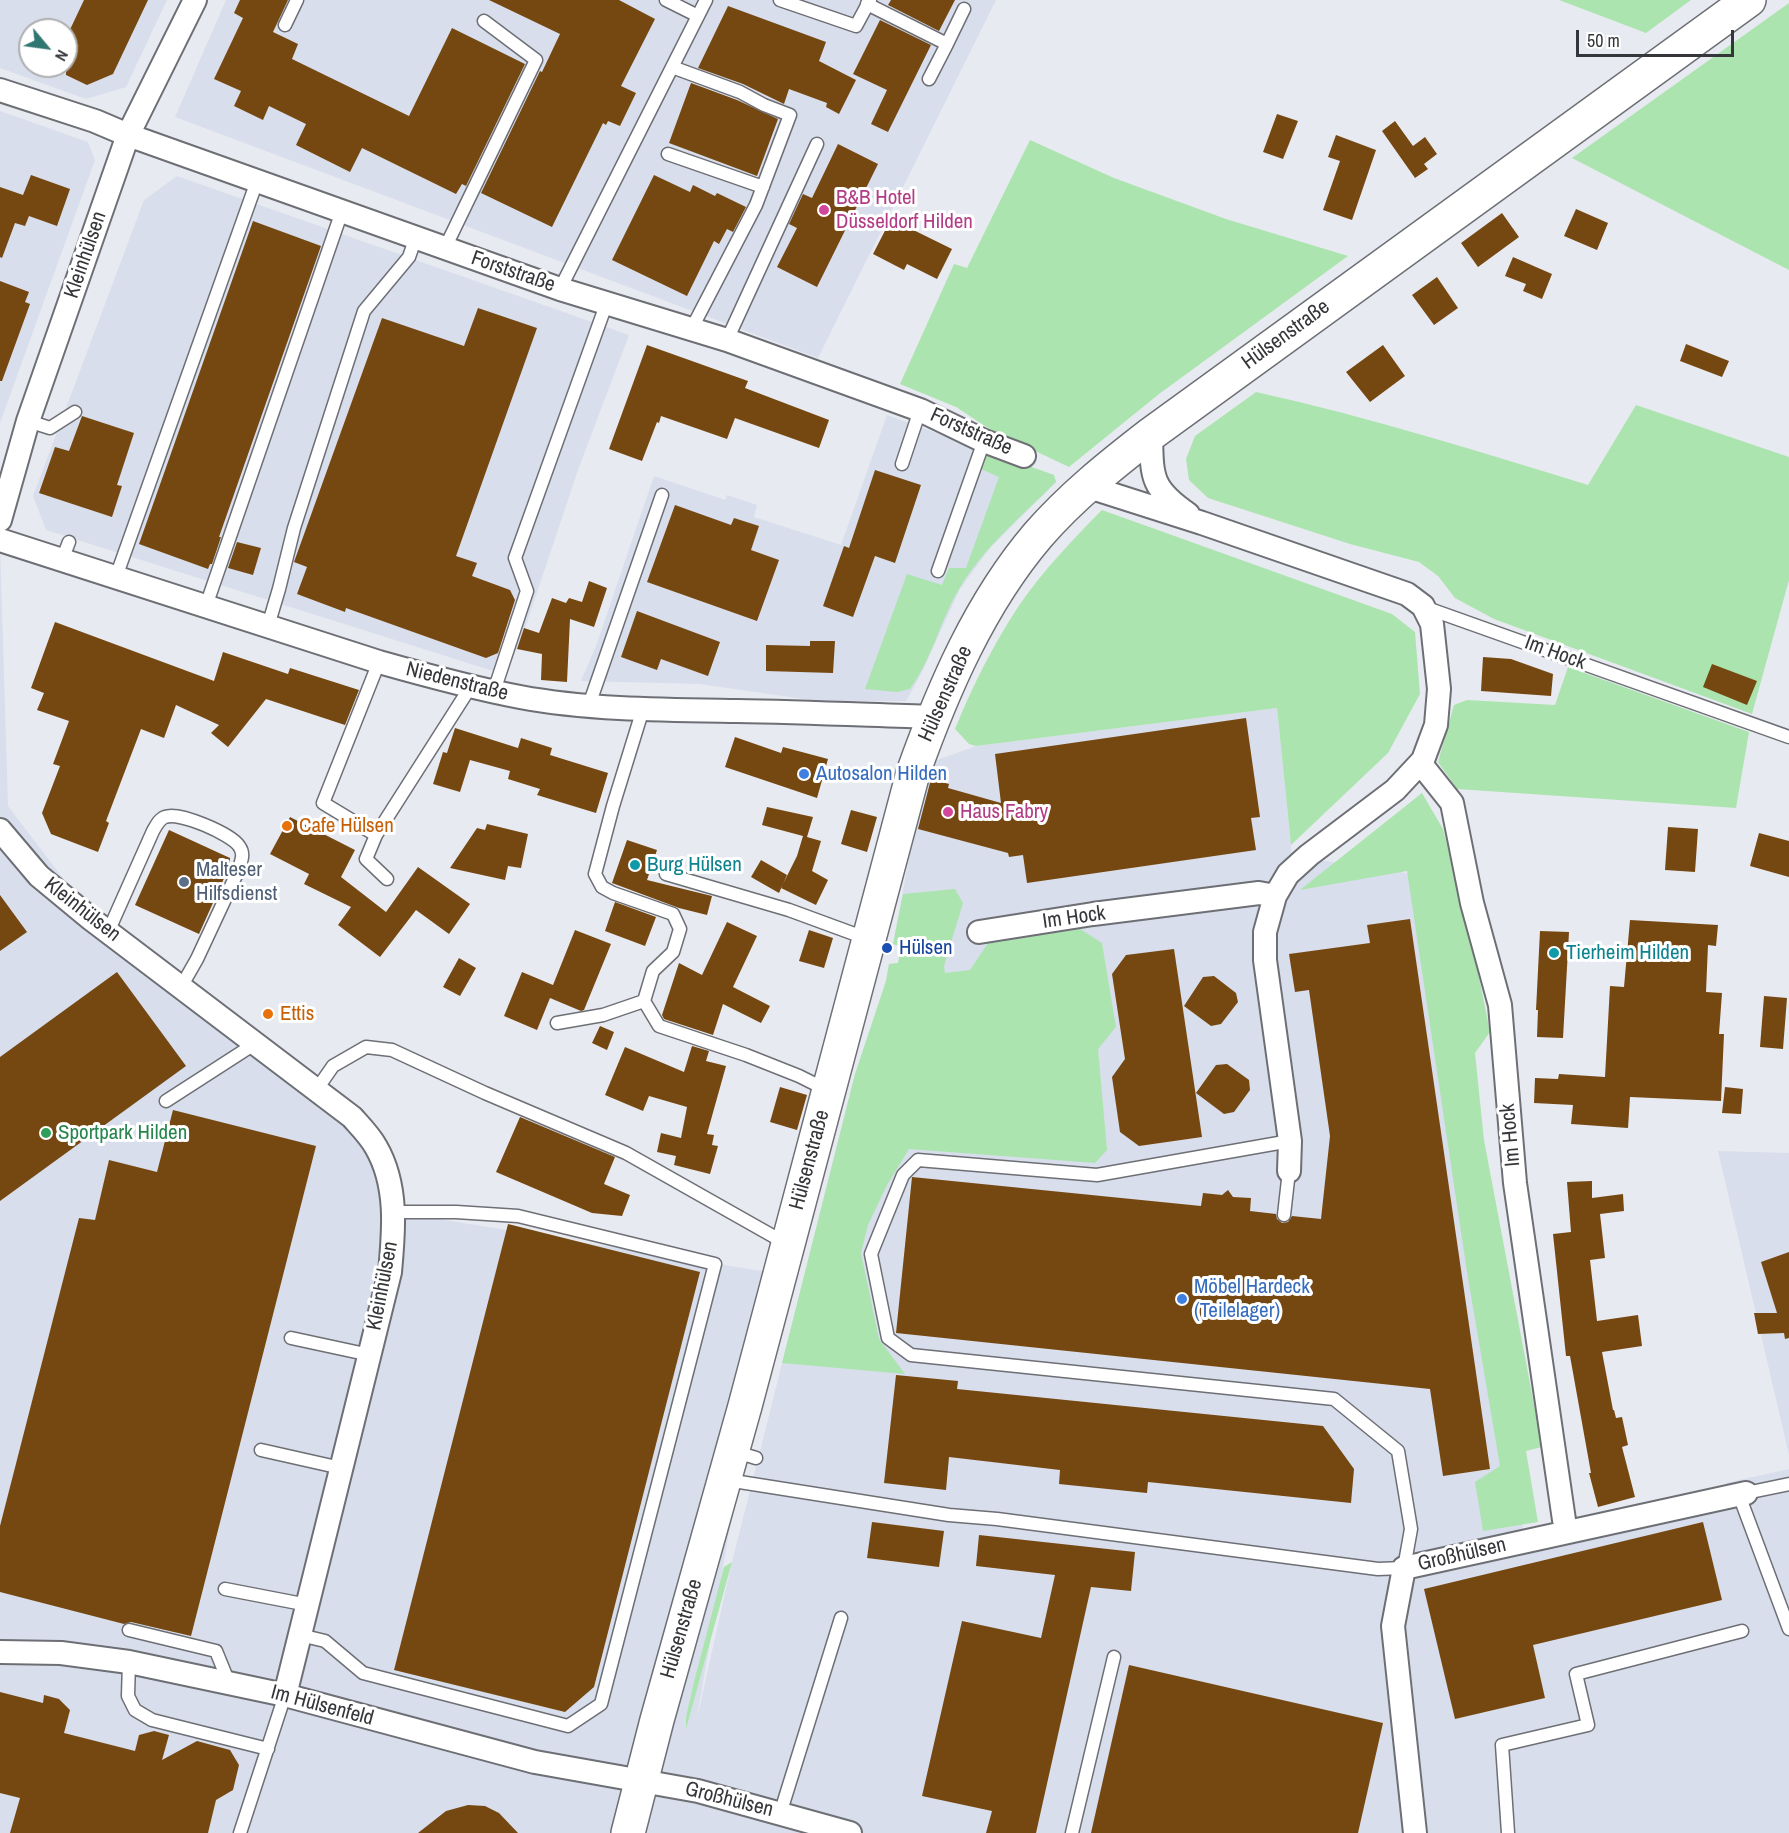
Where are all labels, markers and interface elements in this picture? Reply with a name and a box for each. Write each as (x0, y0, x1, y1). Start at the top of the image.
north arrow (18, 18, 78, 78)
scale bar (1579, 18, 1736, 56)
text: 50 m (1587, 28, 1620, 53)
text: N (50, 46, 74, 65)
place label: B&B Hotel Düsseldorf Hilden (836, 185, 973, 235)
marker: B&B Hotel Düsseldorf Hilden (817, 203, 831, 217)
street label: Kleinhülsen (59, 208, 113, 302)
street label: Forststraße (468, 246, 558, 298)
street label: Hülsenstraße (1237, 295, 1335, 375)
street label: Forststraße (926, 403, 1016, 461)
street label: Im Hock (1521, 630, 1589, 676)
street label: Hülsenstraße (914, 642, 978, 746)
street label: Niedenstraße (403, 657, 511, 707)
place label: Autosalon Hilden (816, 761, 947, 787)
marker: Autosalon Hilden (797, 767, 811, 781)
place label: Haus Fabry (960, 799, 1048, 825)
marker: Haus Fabry (941, 805, 955, 819)
place label: Cafe Hülsen (299, 813, 394, 839)
marker: Cafe Hülsen (280, 819, 294, 833)
place label: Burg Hülsen (647, 852, 742, 878)
place label: Malteser Hilfsdienst (196, 857, 277, 907)
marker: Burg Hülsen (628, 858, 642, 872)
street label: Kleinhülsen (39, 872, 125, 948)
marker: Malteser Hilfsdienst (177, 875, 191, 889)
street label: Im Hock (1041, 901, 1107, 935)
place label: Hülsen (899, 935, 953, 961)
place label: Tierheim Hilden (1566, 940, 1689, 966)
marker: Hülsen (880, 941, 894, 955)
marker: Tierheim Hilden (1547, 946, 1561, 960)
place label: Ettis (280, 1001, 314, 1027)
marker: Ettis (261, 1007, 275, 1021)
street label: Im Hock (1496, 1102, 1526, 1168)
street label: Hülsenstraße (785, 1107, 835, 1213)
place label: Sportpark Hilden (58, 1120, 187, 1146)
marker: Sportpark Hilden (39, 1126, 53, 1140)
street label: Kleinhülsen (362, 1239, 404, 1333)
place label: Möbel Hardeck (Teilelager) (1194, 1274, 1310, 1324)
marker: Möbel Hardeck (Teilelager) (1175, 1292, 1189, 1306)
street label: Großhülsen (1415, 1533, 1509, 1577)
street label: Hülsenstraße (656, 1576, 708, 1682)
street label: Im Hülsenfeld (268, 1680, 376, 1732)
street label: Großhülsen (682, 1777, 776, 1823)

